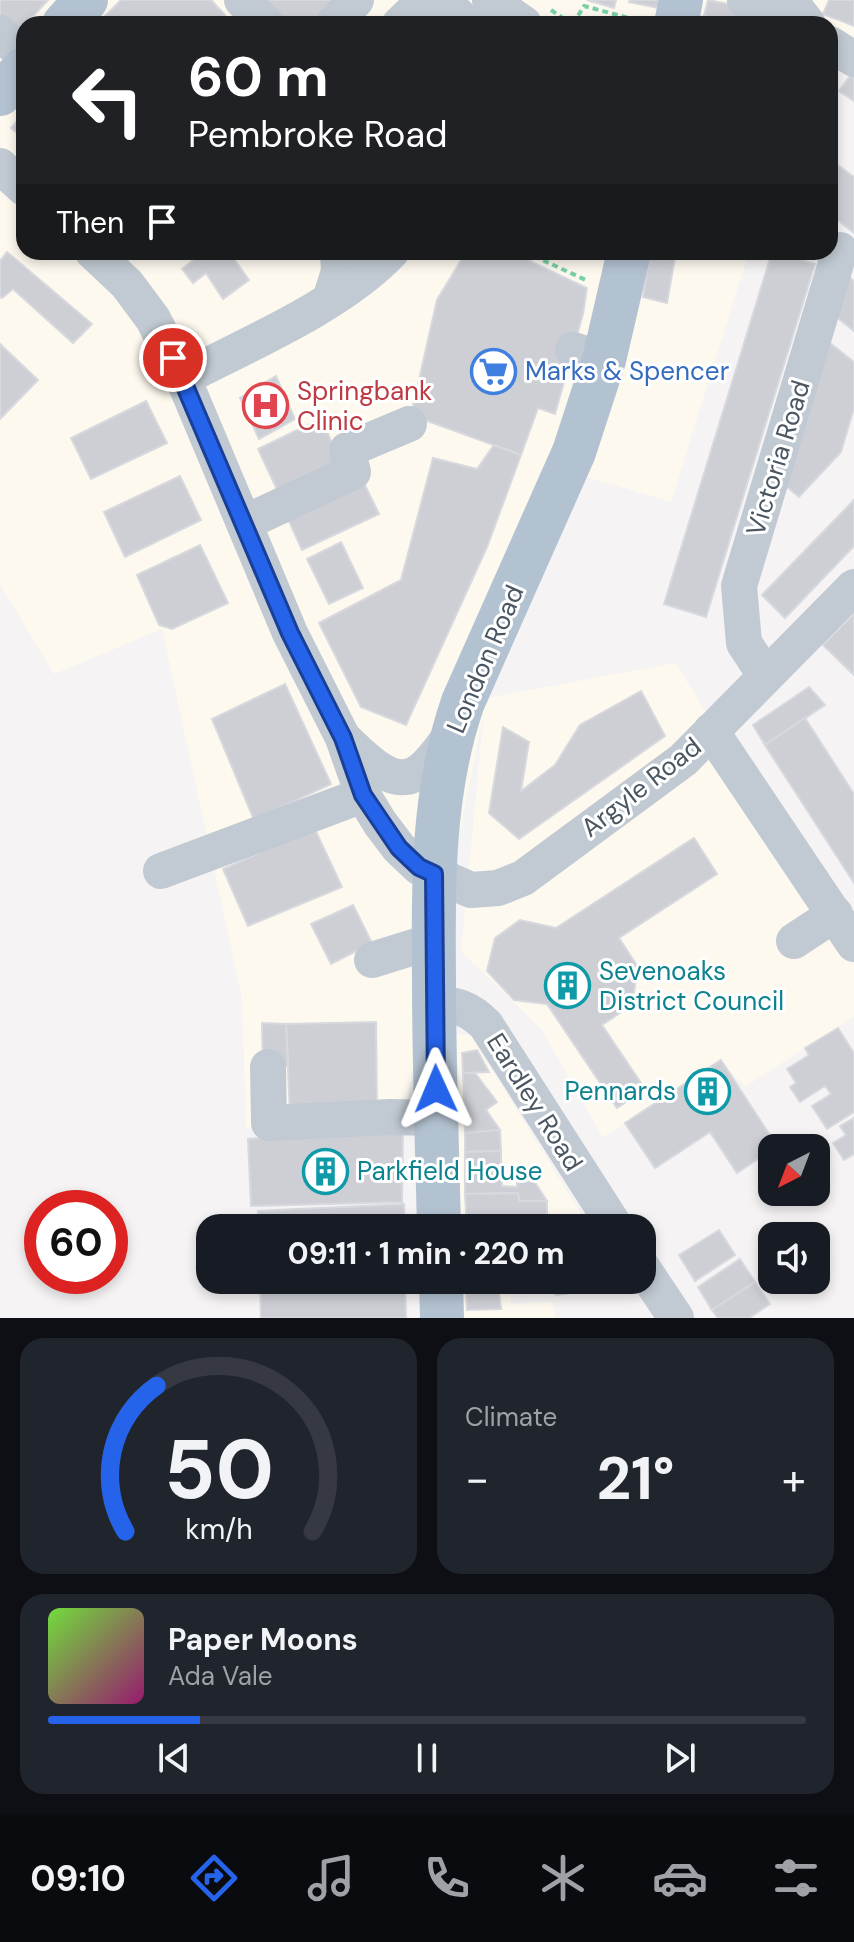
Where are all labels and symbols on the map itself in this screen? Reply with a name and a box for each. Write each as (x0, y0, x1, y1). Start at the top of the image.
pin (139, 324, 207, 392)
supermarket icon: Marks & Spencer (470, 347, 518, 395)
place label: Marks & Spencer (525, 354, 729, 388)
place label: Springbank Clinic (297, 374, 432, 438)
street label: Victoria Road (738, 376, 818, 540)
hospital icon: Springbank Clinic (242, 382, 290, 430)
street label: London Road (439, 580, 531, 738)
street label: Argyle Road (574, 729, 708, 845)
place label: Sevenoaks District Council (599, 954, 784, 1018)
building icon: Sevenoaks District Council (544, 962, 592, 1010)
street label: Eardley Road (479, 1027, 591, 1177)
position arrow (394, 1047, 478, 1131)
building icon: Pennards (683, 1067, 731, 1115)
place label: Pennards (564, 1074, 676, 1108)
north arrow (758, 1134, 830, 1206)
building icon: Parkfield House (302, 1147, 350, 1195)
place label: Parkfield House (357, 1154, 543, 1188)
speed limit sign: 60 (24, 1190, 128, 1294)

